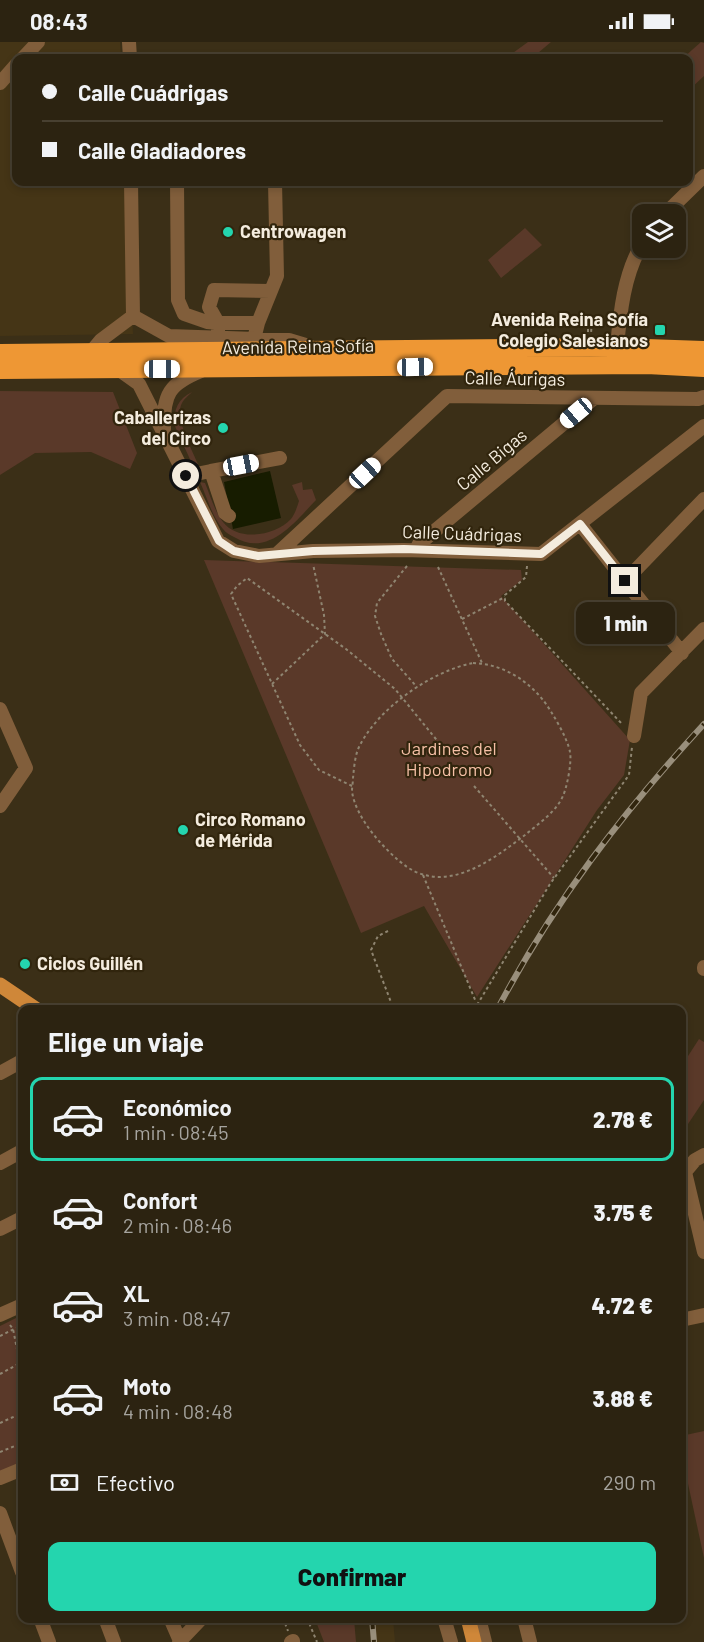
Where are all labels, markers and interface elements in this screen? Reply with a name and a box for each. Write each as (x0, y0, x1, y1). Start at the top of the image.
text: 08:43 (30, 8, 88, 34)
text: Calle Cuádrigas (78, 79, 228, 105)
text: Calle Gladiadores (78, 137, 246, 163)
map controls (632, 204, 686, 258)
button: layers (632, 204, 686, 258)
place label: Centrowagen (240, 220, 346, 242)
marker: Centrowagen (221, 225, 235, 239)
place label: Avenida Reina Sofía Colegio Salesianos (491, 308, 648, 351)
marker: Avenida Reina Sofía Colegio Salesianos (653, 323, 667, 337)
street label: Avenida Reina Sofía (222, 334, 374, 358)
car (397, 358, 433, 376)
car (144, 360, 180, 378)
street label: Calle Áurigas (464, 366, 566, 390)
car (556, 395, 596, 431)
place label: Caballerizas del Circo (114, 406, 211, 449)
marker: Caballerizas del Circo (216, 421, 230, 435)
street label: Calle Bigas (452, 424, 531, 495)
car (222, 453, 260, 477)
car (346, 454, 384, 492)
route start (172, 462, 199, 489)
street label: Calle Cuádrigas (402, 520, 522, 546)
route end (611, 567, 638, 594)
callout: 1 min (576, 602, 674, 644)
text: 1 min (604, 611, 647, 635)
park label: Jardines del Hipodromo (401, 737, 497, 780)
place label: Circo Romano de Mérida (195, 808, 306, 851)
marker: Circo Romano de Mérida (176, 823, 190, 837)
place label: Ciclos Guillén (37, 952, 143, 974)
marker: Ciclos Guillén (18, 957, 32, 971)
text: Elige un viaje (48, 1025, 204, 1057)
icon: car (51, 1092, 105, 1146)
text: Económico (123, 1094, 232, 1120)
text: 2.78 € (593, 1106, 653, 1132)
text: 1 min · 08:45 (123, 1120, 228, 1144)
icon: car (51, 1185, 105, 1239)
text: Confort (123, 1187, 198, 1213)
text: 3.75 € (594, 1199, 653, 1225)
text: 2 min · 08:46 (123, 1213, 232, 1237)
icon: car (51, 1278, 105, 1332)
text: XL (123, 1280, 149, 1306)
text: 4.72 € (591, 1292, 653, 1318)
text: 3 min · 08:47 (123, 1306, 230, 1330)
icon: car (51, 1371, 105, 1425)
text: Moto (123, 1373, 171, 1399)
text: 3.88 € (593, 1385, 653, 1411)
text: 4 min · 08:48 (123, 1399, 233, 1423)
icon: cash (48, 1466, 81, 1499)
text: Efectivo (96, 1469, 175, 1495)
text: 290 m (603, 1470, 656, 1494)
button: Confirmar (48, 1542, 656, 1611)

